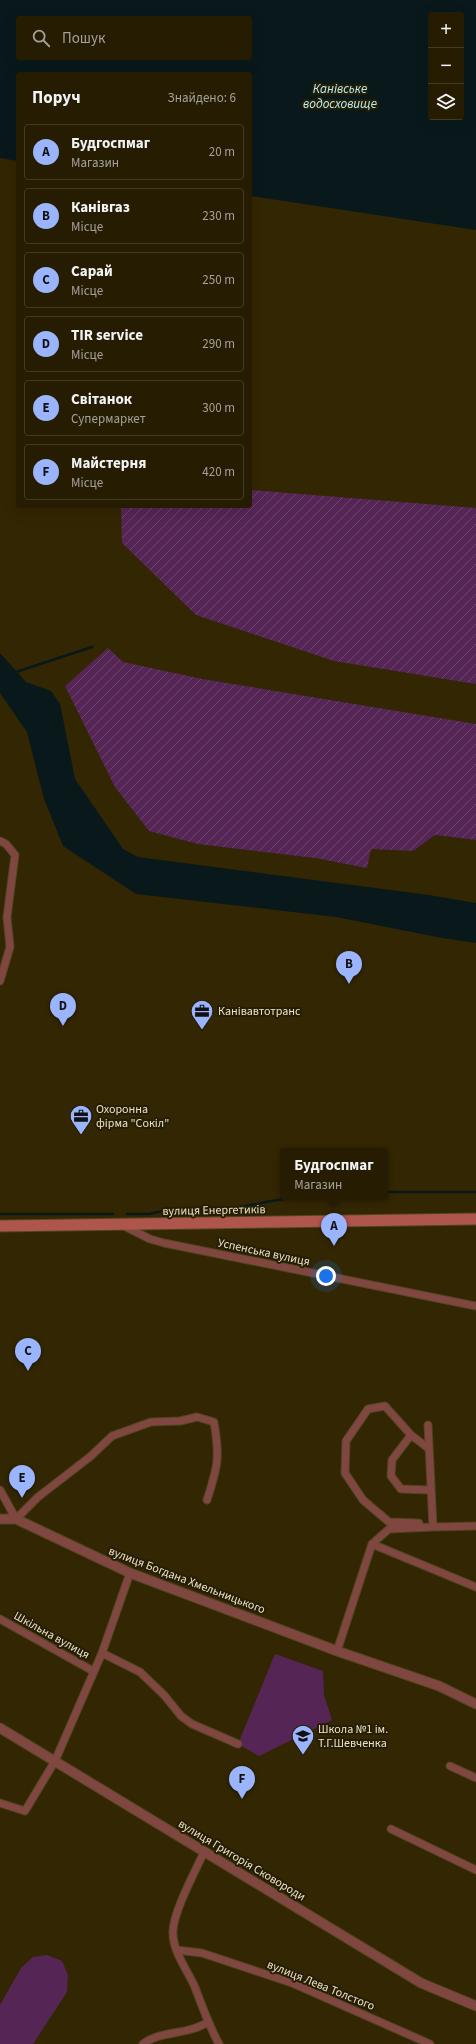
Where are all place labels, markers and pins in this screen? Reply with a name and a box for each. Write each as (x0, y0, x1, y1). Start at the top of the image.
pin: B (336, 951, 362, 984)
pin: D (50, 993, 76, 1026)
office icon: Канівавтотранс (189, 998, 215, 1031)
place label: Канівавтотранс (218, 1003, 301, 1020)
place label: Охоронна фірма "Сокіл" (96, 1101, 169, 1132)
office icon: Охоронна фірма "Сокіл" (68, 1103, 94, 1136)
pin: A (321, 1213, 347, 1246)
pin: C (15, 1338, 41, 1371)
pin: E (9, 1465, 35, 1498)
place label: Школа №1 ім. Т.Г.Шевченка (318, 1721, 388, 1752)
school or university icon: Школа №1 ім. Т.Г.Шевченка (290, 1723, 316, 1756)
pin: F (229, 1766, 255, 1799)

